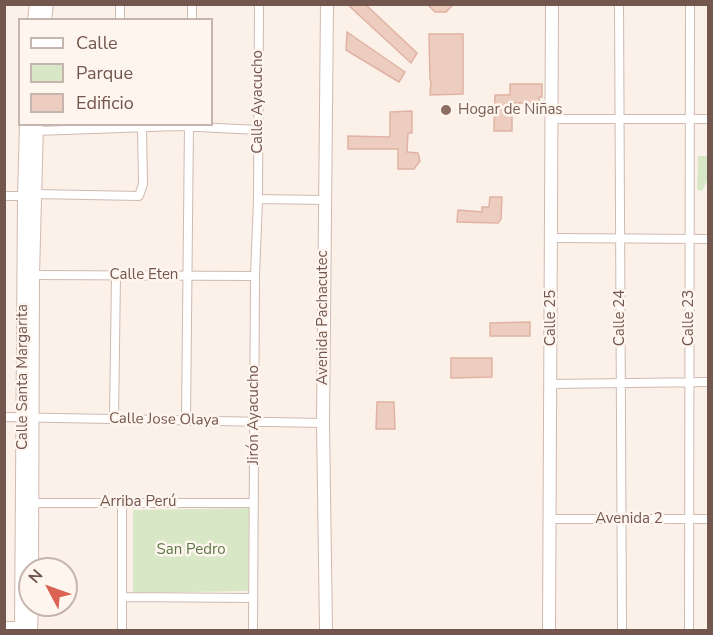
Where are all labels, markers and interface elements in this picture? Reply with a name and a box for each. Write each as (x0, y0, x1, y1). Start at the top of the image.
legend (18, 18, 213, 126)
text: Calle (76, 31, 118, 55)
street label: Calle Ayacucho (249, 50, 267, 154)
text: Parque (76, 61, 133, 85)
text: Edificio (76, 91, 134, 115)
place label: Hogar de Niñas (458, 101, 563, 119)
marker: Hogar de Niñas (439, 103, 453, 117)
street label: Avenida Pachacutec (314, 251, 332, 385)
street label: Calle Eten (110, 266, 178, 284)
street label: Calle 25 (542, 290, 560, 346)
street label: Calle 24 (611, 290, 629, 346)
street label: Calle 23 (680, 290, 698, 346)
street label: Calle Santa Margarita (14, 304, 32, 450)
street label: Jirón Ayacucho (245, 365, 263, 465)
street label: Calle Jose Olaya (109, 410, 219, 430)
street label: Arriba Perú (100, 493, 176, 511)
street label: Avenida 2 (595, 510, 663, 528)
park label: San Pedro (156, 541, 226, 559)
north arrow (18, 557, 78, 617)
text: N (24, 565, 48, 588)

